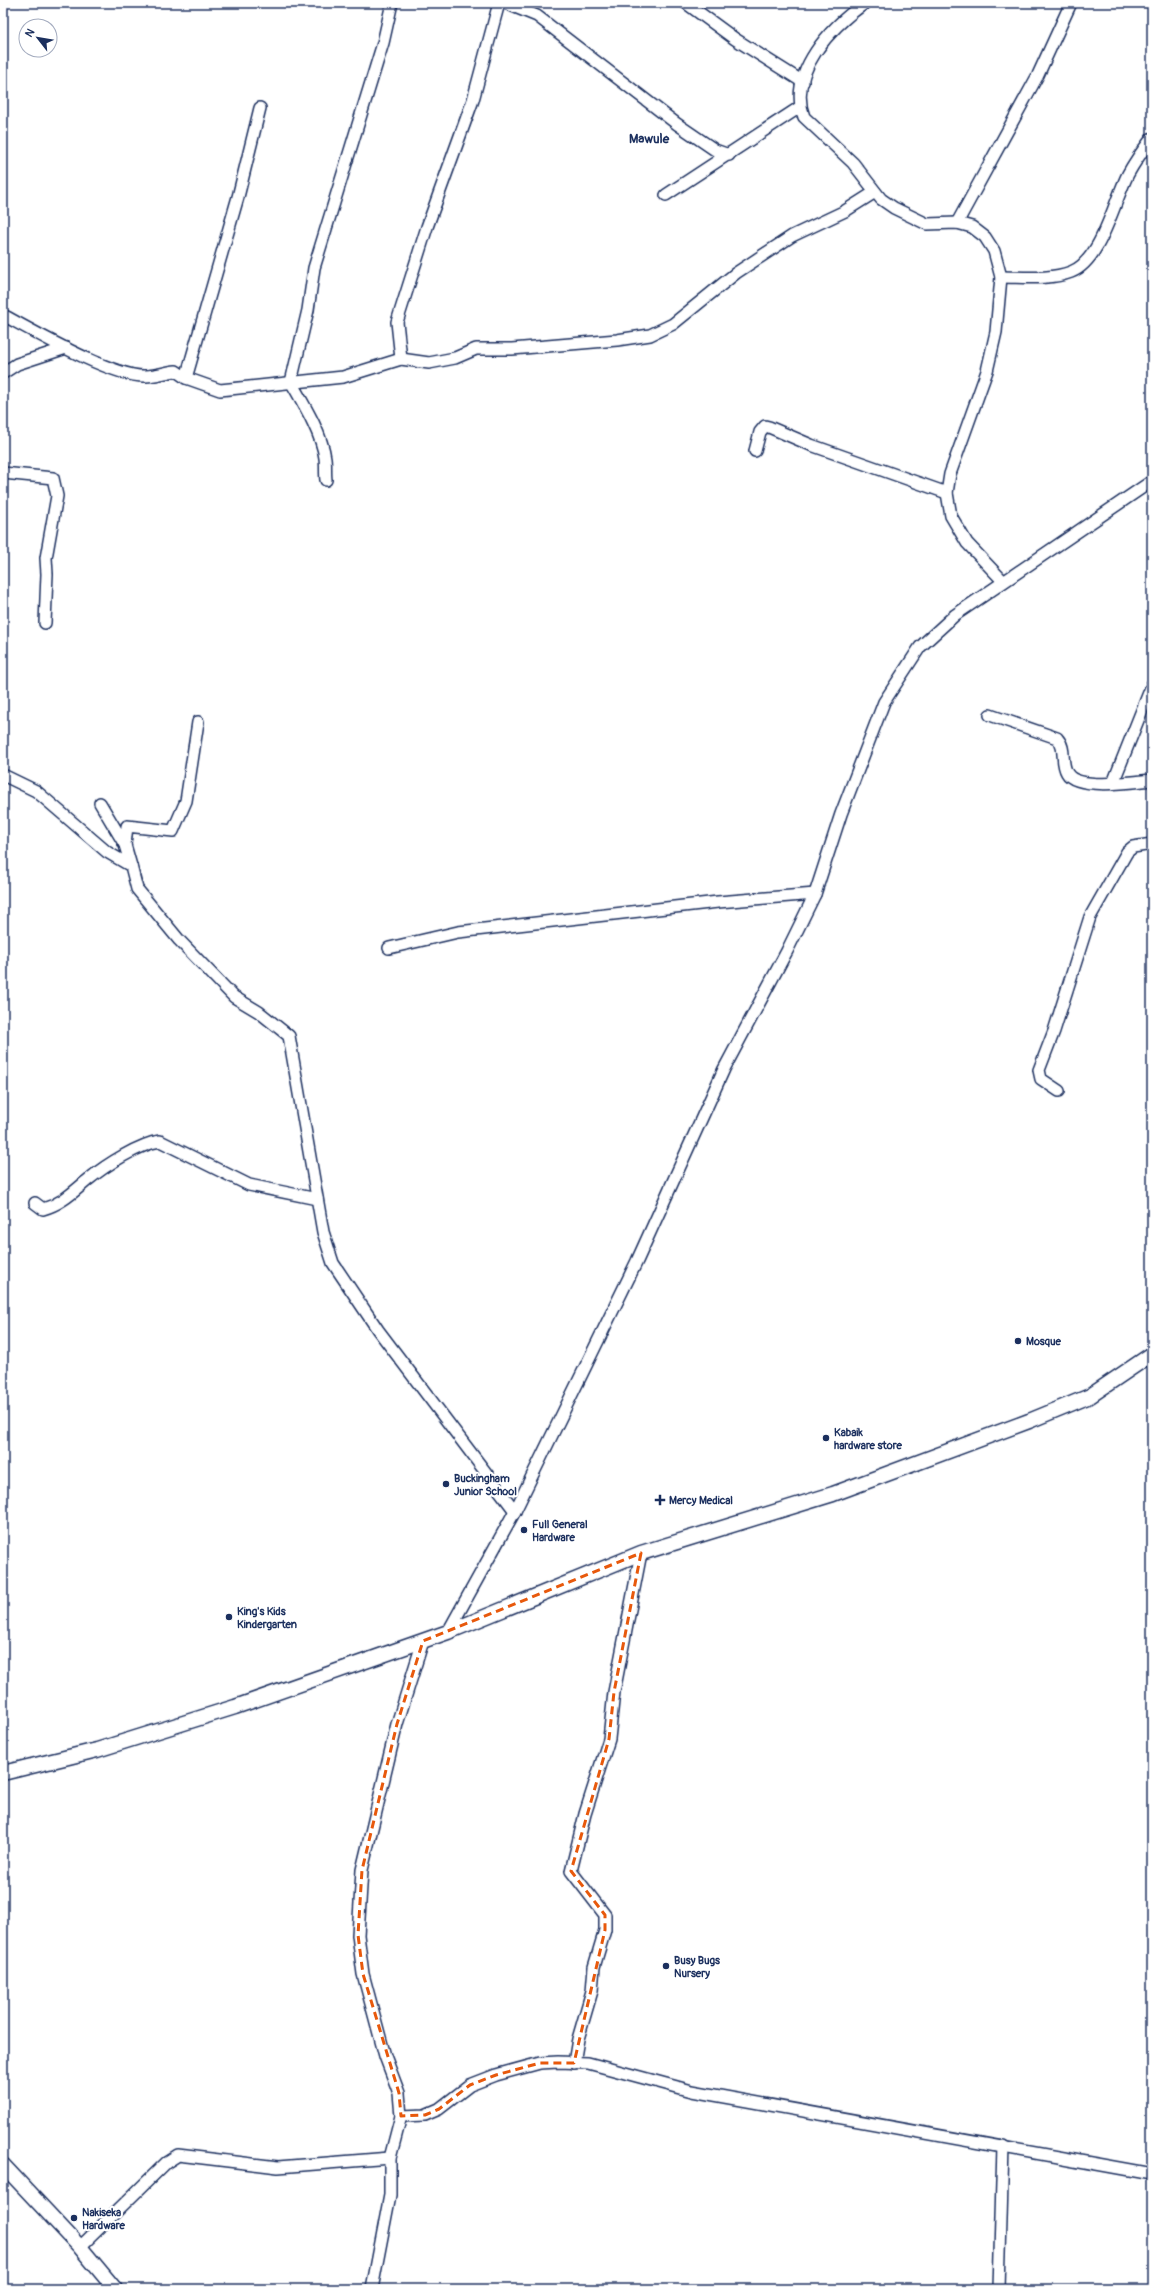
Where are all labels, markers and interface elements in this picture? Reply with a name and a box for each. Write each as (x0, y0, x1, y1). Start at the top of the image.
north arrow (18, 18, 58, 58)
text: N (22, 26, 38, 40)
district label: Mawule (629, 131, 670, 147)
place label: Mosque (1026, 1335, 1061, 1348)
marker: Mosque (1013, 1336, 1023, 1346)
place label: Kabaik hardware store (834, 1426, 902, 1452)
marker: Kabaik hardware store (821, 1433, 831, 1443)
place label: Buckingham Junior School (454, 1472, 517, 1498)
marker: Buckingham Junior School (441, 1479, 451, 1489)
marker: Mercy Medical (654, 1494, 666, 1506)
place label: Mercy Medical (669, 1494, 733, 1507)
place label: Full General Hardware (532, 1518, 588, 1544)
marker: Full General Hardware (519, 1525, 529, 1535)
place label: King's Kids Kindergarten (237, 1605, 297, 1631)
marker: King's Kids Kindergarten (224, 1612, 234, 1622)
place label: Busy Bugs Nursery (674, 1954, 720, 1980)
marker: Busy Bugs Nursery (661, 1961, 671, 1971)
place label: Nakiseka Hardware (82, 2206, 125, 2232)
marker: Nakiseka Hardware (69, 2213, 79, 2223)

